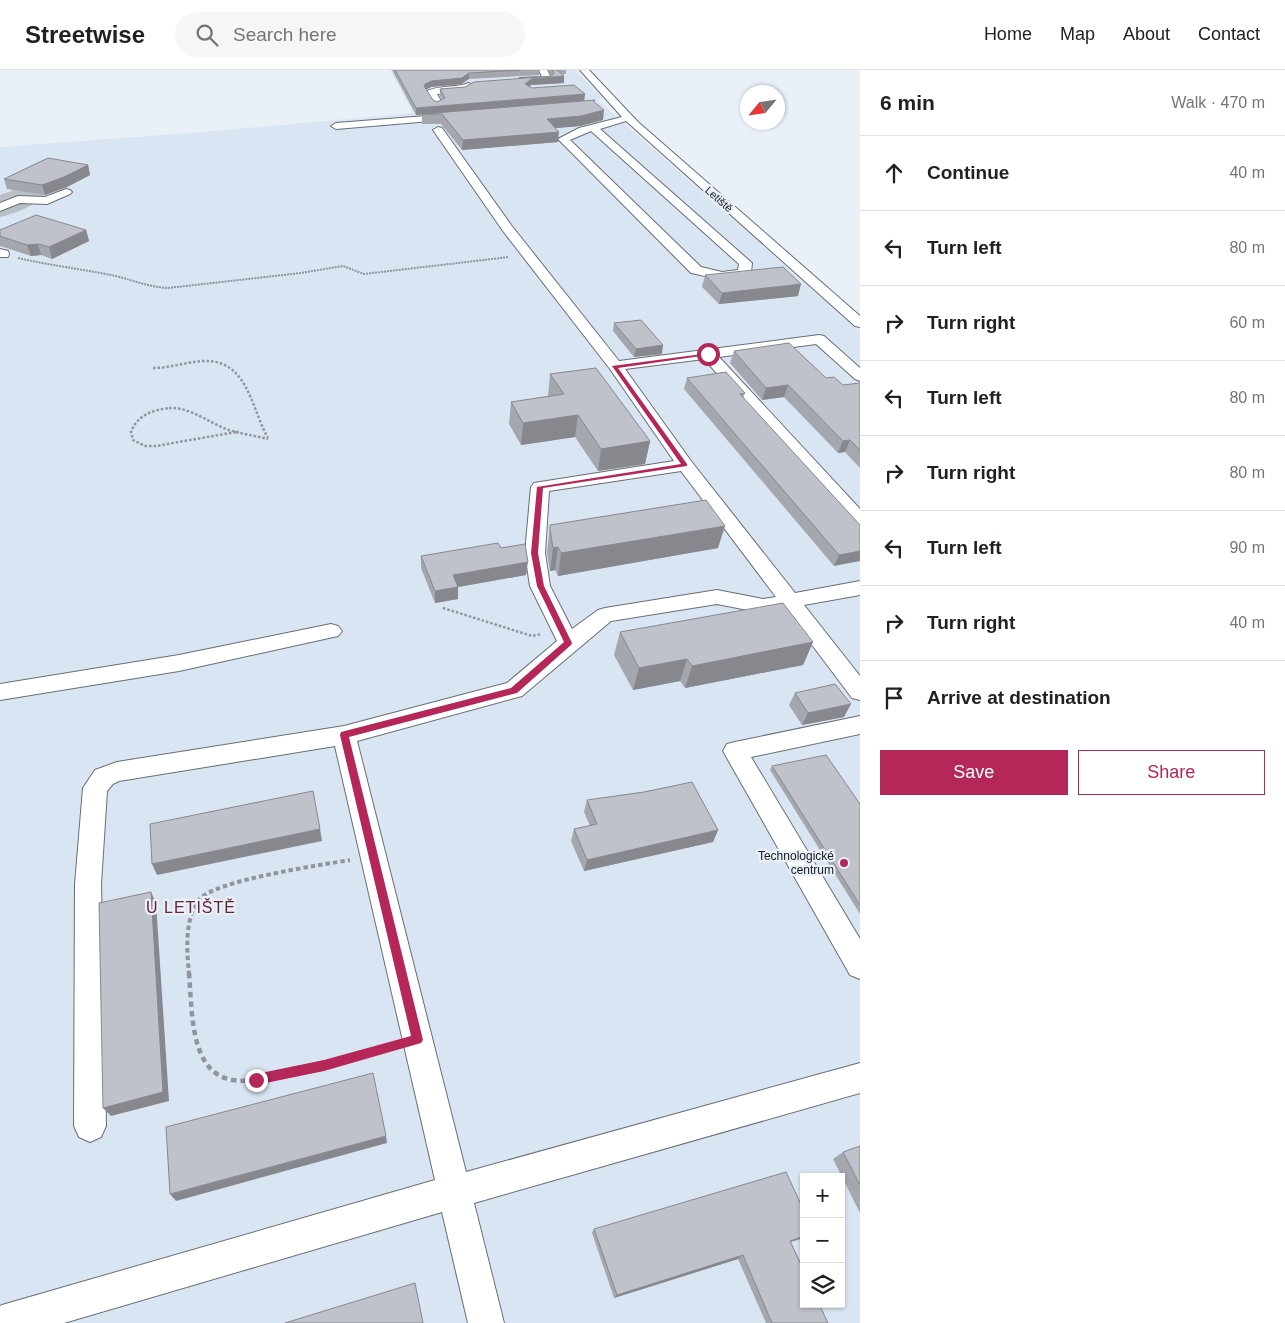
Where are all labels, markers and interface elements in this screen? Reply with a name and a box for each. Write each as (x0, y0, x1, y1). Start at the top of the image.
search box (175, 12, 525, 57)
text: Streetwise (25, 21, 145, 48)
icon: search (193, 21, 221, 49)
text: Search here (233, 24, 337, 45)
text: Home (984, 24, 1032, 44)
text: Map (1060, 24, 1095, 44)
text: About (1123, 24, 1170, 44)
text: Contact (1198, 24, 1260, 44)
north arrow (740, 85, 785, 130)
text: 6 min (880, 91, 935, 114)
text: Walk · 470 m (1171, 94, 1265, 111)
icon: ahead (880, 159, 908, 187)
text: Continue (927, 162, 1009, 183)
text: 40 m (1229, 164, 1265, 181)
street label: Letiště (703, 184, 735, 214)
icon: left (880, 234, 908, 262)
text: Turn left (927, 237, 1002, 258)
text: 80 m (1229, 239, 1265, 256)
icon: right (880, 309, 908, 337)
text: Turn right (927, 312, 1015, 333)
text: 60 m (1229, 314, 1265, 331)
route start (697, 343, 720, 366)
icon: left (880, 384, 908, 412)
text: Turn left (927, 387, 1002, 408)
text: 80 m (1229, 389, 1265, 406)
icon: right (880, 459, 908, 487)
text: Turn right (927, 462, 1015, 483)
text: 80 m (1229, 464, 1265, 481)
icon: left (880, 534, 908, 562)
text: Turn left (927, 537, 1002, 558)
text: 90 m (1229, 539, 1265, 556)
icon: right (880, 609, 908, 637)
text: Turn right (927, 612, 1015, 633)
text: 40 m (1229, 614, 1265, 631)
icon: arrive (880, 684, 908, 712)
text: Arrive at destination (927, 687, 1111, 708)
button: Save (880, 750, 1068, 795)
button: Share (1078, 750, 1265, 795)
place label: Technologické centrum (758, 849, 834, 877)
marker: Technologické centrum (838, 857, 850, 869)
district label: U LETIŠTĚ (146, 898, 236, 916)
route end (245, 1069, 268, 1092)
map controls (800, 1173, 845, 1308)
button: + (800, 1173, 845, 1218)
button: − (800, 1218, 845, 1263)
button: layers (800, 1263, 845, 1308)

